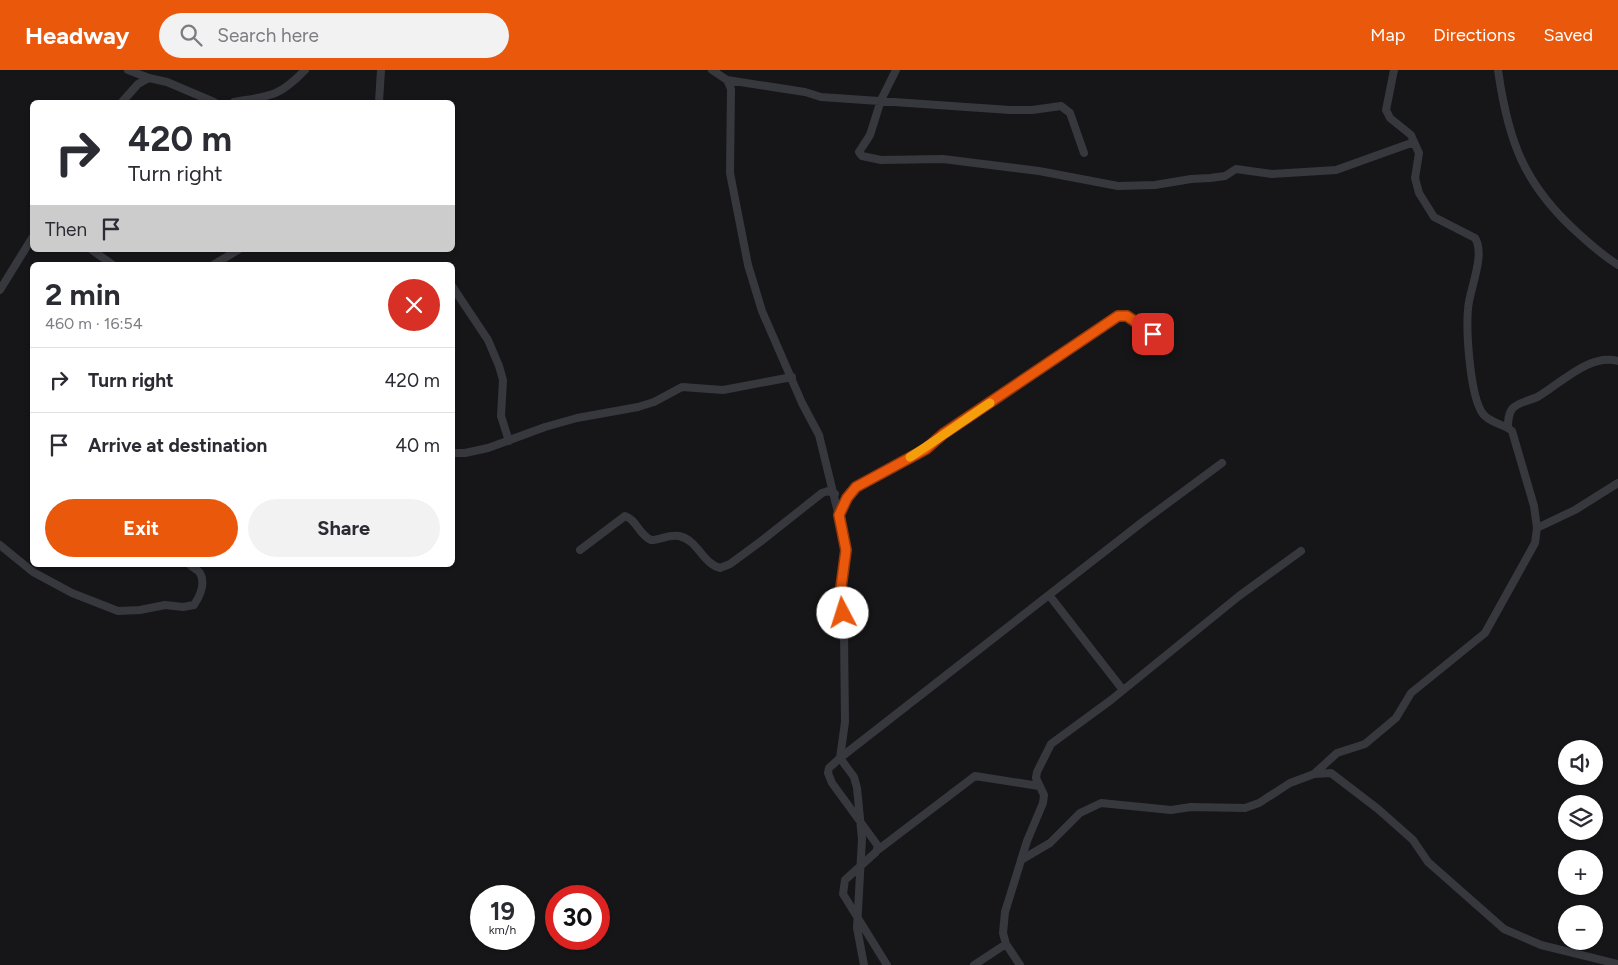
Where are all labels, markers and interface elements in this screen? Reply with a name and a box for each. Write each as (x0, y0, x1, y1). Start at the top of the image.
search box (159, 13, 509, 58)
text: Headway (25, 21, 129, 50)
icon: search (177, 21, 205, 49)
text: Search here (217, 24, 319, 47)
text: Map (1370, 24, 1405, 46)
text: Directions (1433, 24, 1515, 46)
text: Saved (1543, 24, 1593, 46)
text: 420 m (128, 118, 232, 160)
icon: right (45, 120, 110, 185)
text: Turn right (128, 160, 223, 187)
icon: arrive (97, 215, 125, 243)
text: Then (45, 218, 87, 241)
text: 2 min (45, 276, 121, 313)
button: close (388, 279, 440, 331)
pin (1132, 313, 1174, 355)
text: 460 m · 16:54 (45, 314, 143, 333)
icon: arrive (1139, 320, 1167, 348)
icon: right (45, 366, 73, 394)
text: Turn right (88, 369, 174, 392)
text: 420 m (385, 369, 440, 392)
icon: arrive (45, 431, 73, 459)
text: Arrive at destination (88, 434, 267, 457)
text: 40 m (395, 434, 440, 457)
button: Exit (45, 499, 238, 557)
button: Share (248, 499, 440, 557)
position arrow (816, 586, 868, 638)
map controls (1558, 740, 1603, 950)
button: sound (1558, 740, 1603, 785)
button: layers (1558, 795, 1603, 840)
button: + (1558, 850, 1603, 895)
speed limit sign: 30 (545, 885, 610, 950)
text: 19 (490, 896, 515, 926)
button: − (1558, 905, 1603, 950)
text: km/h (489, 923, 516, 937)

